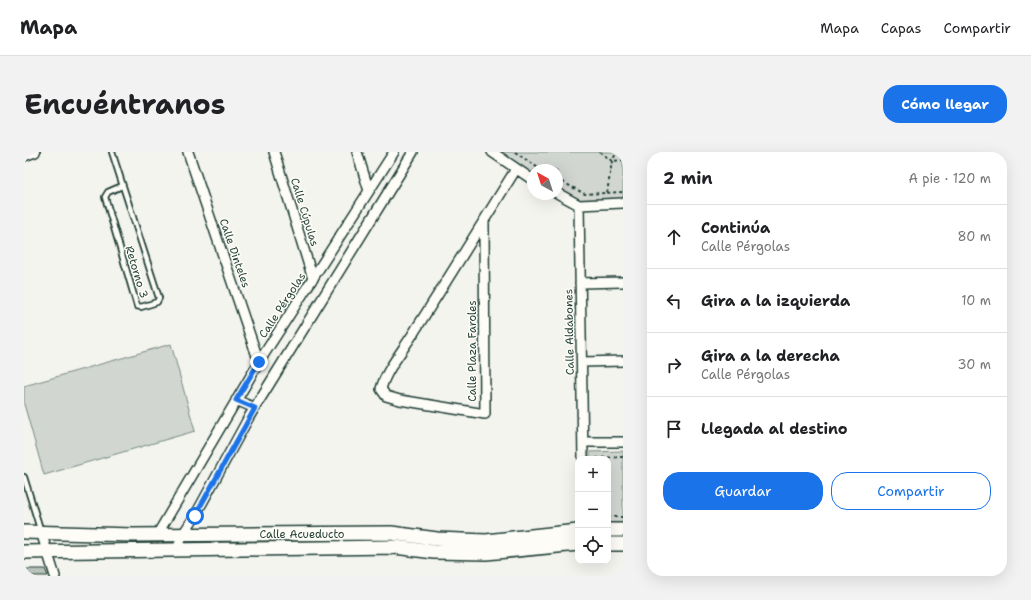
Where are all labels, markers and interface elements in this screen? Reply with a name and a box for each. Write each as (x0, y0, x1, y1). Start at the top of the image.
text: Mapa (20, 15, 77, 40)
text: Mapa (820, 19, 859, 37)
text: Capas (881, 19, 922, 37)
text: Compartir (944, 19, 1011, 37)
text: Encuéntranos (24, 85, 226, 123)
button: Cómo llegar (883, 85, 1007, 123)
north arrow (527, 164, 563, 200)
text: 2 min (663, 167, 713, 189)
text: A pie · 120 m (908, 170, 991, 187)
street label: Calle Cúpulas (287, 176, 322, 248)
street label: Calle Dinteles (216, 217, 253, 290)
text: Continúa (701, 218, 770, 238)
icon: ahead (663, 226, 685, 248)
text: 80 m (957, 228, 991, 245)
text: Calle Pérgolas (701, 238, 790, 255)
street label: Retorno 3 (121, 244, 152, 300)
street label: Calle Pérgolas (256, 270, 309, 341)
street label: Calle Aldabones (561, 289, 578, 375)
icon: left (663, 290, 685, 312)
text: Gira a la izquierda (701, 291, 850, 311)
text: 10 m (961, 292, 991, 309)
street label: Calle Plaza Faroles (465, 300, 480, 402)
text: Gira a la derecha (701, 346, 840, 366)
route end (250, 353, 268, 371)
icon: right (663, 354, 685, 376)
text: 30 m (957, 356, 991, 373)
text: Calle Pérgolas (701, 366, 790, 383)
icon: arrive (663, 418, 685, 440)
text: Llegada al destino (701, 419, 848, 439)
map controls (575, 456, 611, 564)
button: + (575, 456, 611, 492)
button: Guardar (663, 472, 823, 510)
button: Compartir (831, 472, 991, 510)
button: − (575, 492, 611, 528)
route start (186, 507, 204, 525)
street label: Calle Acueducto (260, 527, 345, 542)
button: locate (575, 528, 611, 564)

